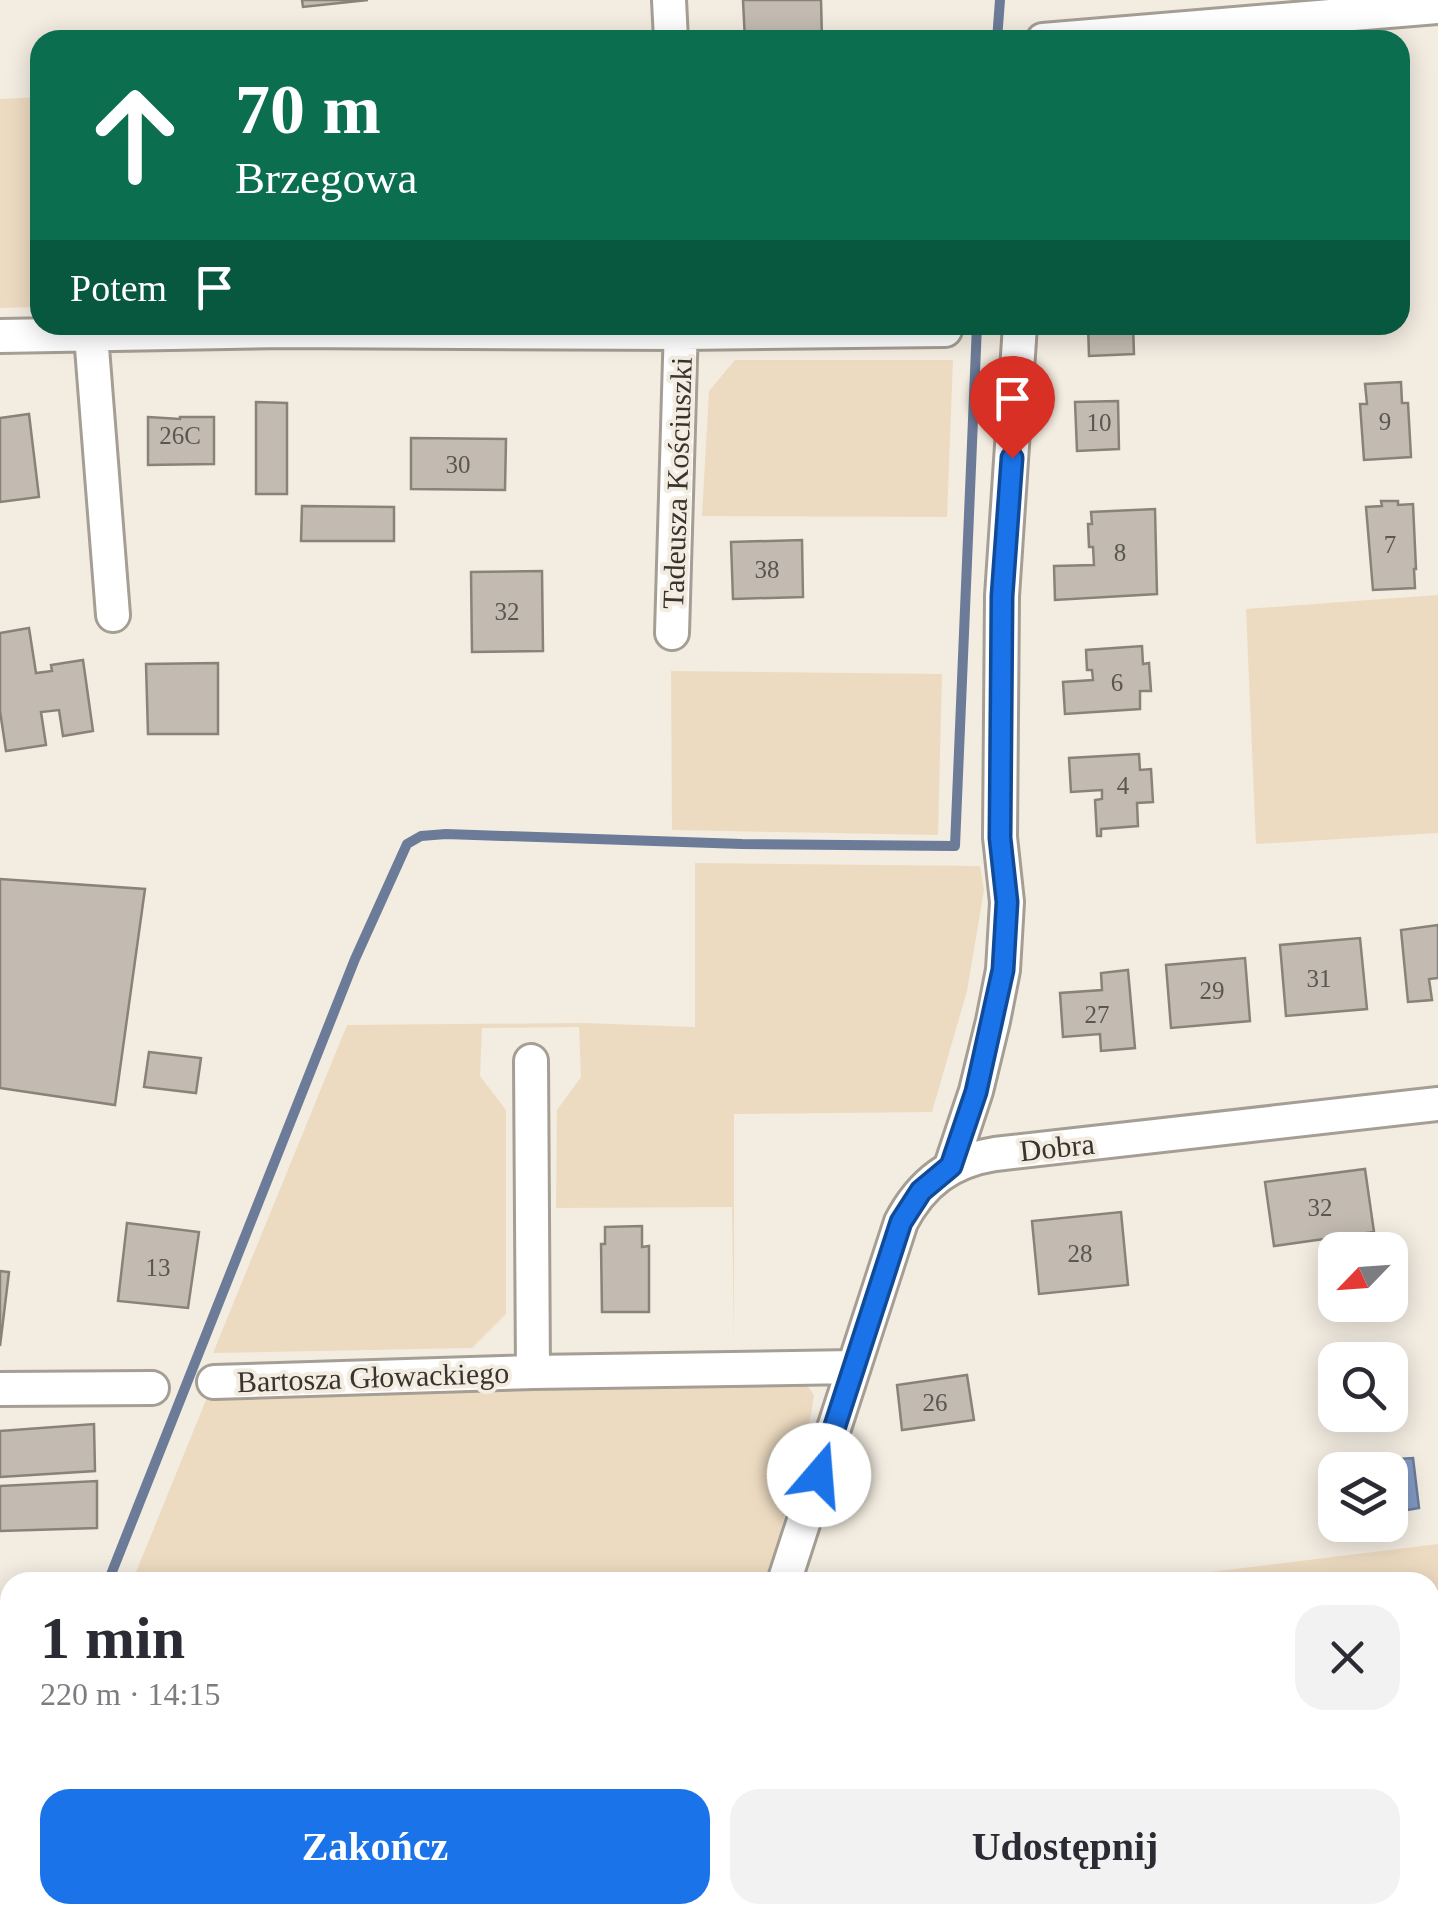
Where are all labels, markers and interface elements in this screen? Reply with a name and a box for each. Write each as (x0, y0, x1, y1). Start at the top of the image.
icon: ahead (70, 70, 200, 200)
text: 70 m (235, 71, 381, 148)
text: Brzegowa (235, 153, 417, 203)
icon: arrive (187, 260, 242, 315)
text: Potem (70, 267, 167, 309)
pin (970, 356, 1055, 459)
street label: Tadeusza Kościuszki (656, 357, 698, 609)
icon: arrive (985, 371, 1040, 426)
house number: 9 (1379, 408, 1391, 435)
house number: 10 (1087, 409, 1112, 436)
house number: 26C (159, 422, 201, 449)
house number: 30 (446, 451, 471, 478)
house number: 7 (1384, 531, 1396, 558)
house number: 8 (1114, 539, 1126, 566)
house number: 38 (755, 556, 780, 583)
house number: 32 (495, 598, 520, 625)
house number: 6 (1111, 669, 1123, 696)
house number: 4 (1117, 772, 1130, 799)
house number: 31 (1307, 965, 1332, 992)
house number: 29 (1200, 977, 1225, 1004)
house number: 27 (1085, 1001, 1110, 1028)
street label: Dobra (1018, 1127, 1096, 1167)
house number: 32 (1308, 1194, 1333, 1221)
north arrow (1318, 1232, 1408, 1322)
map controls (1318, 1232, 1408, 1542)
house number: 28 (1068, 1240, 1093, 1267)
house number: 13 (146, 1254, 171, 1281)
button: search (1318, 1342, 1408, 1432)
street label: Bartosza Głowackiego (236, 1356, 510, 1398)
house number: 26 (923, 1389, 948, 1416)
position arrow (767, 1423, 871, 1527)
button: layers (1318, 1452, 1408, 1542)
text: 1 min (40, 1605, 185, 1671)
button: close (1295, 1605, 1400, 1710)
text: 220 m · 14:15 (40, 1676, 220, 1712)
button: Zakończ (40, 1789, 710, 1904)
button: Udostępnij (730, 1789, 1400, 1904)

